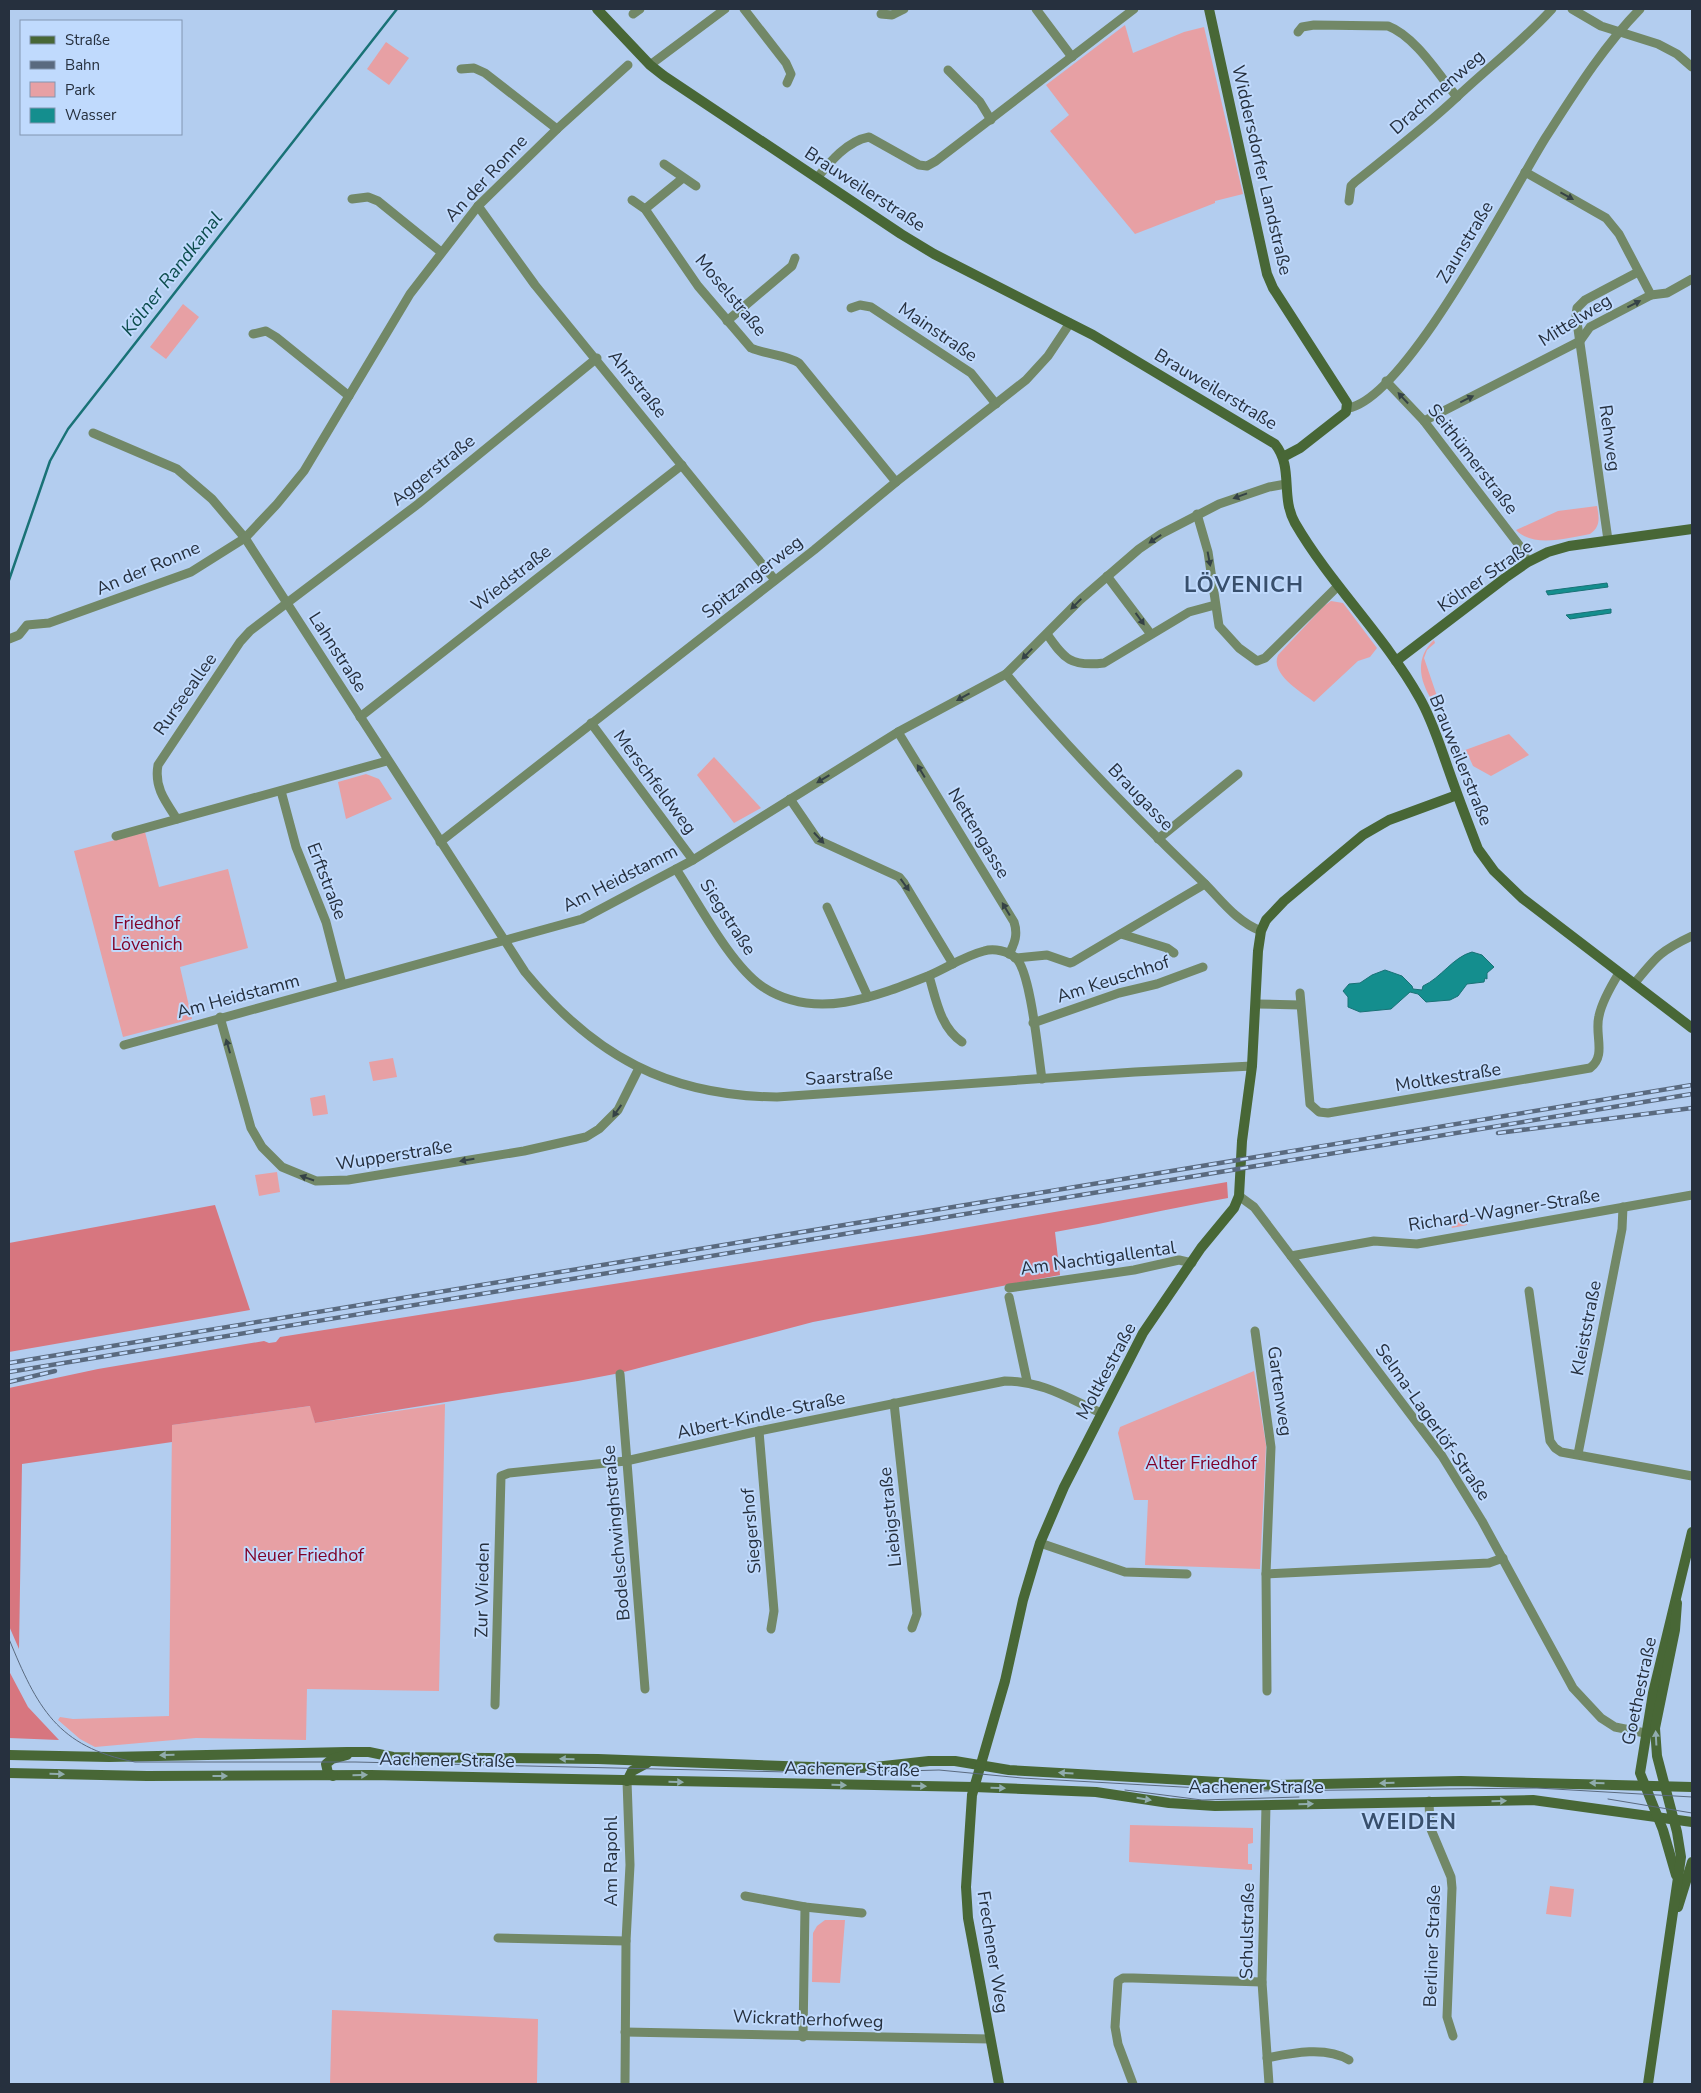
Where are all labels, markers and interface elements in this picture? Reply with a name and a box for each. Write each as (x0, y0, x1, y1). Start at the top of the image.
legend (20, 20, 182, 135)
text: Straße (65, 30, 110, 50)
street label: Drachmenweg (1385, 44, 1489, 140)
text: Bahn (65, 55, 100, 75)
street label: Widdersdorfer Landstraße (1226, 63, 1298, 277)
text: Park (65, 80, 95, 100)
text: Wasser (65, 105, 117, 125)
street label: An der Ronne (439, 129, 533, 227)
street label: Brauweilerstraße (800, 141, 930, 237)
one-way arrow (1561, 191, 1574, 200)
street label: Zaunstraße (1431, 197, 1499, 287)
water label: Kölner Randkanal (115, 206, 229, 342)
street label: Moselstraße (690, 249, 772, 341)
street label: Mittelweg (1534, 288, 1616, 352)
street label: Mainstraße (894, 297, 982, 367)
one-way arrow (1627, 300, 1641, 308)
street label: Brauweilerstraße (1150, 343, 1282, 435)
street label: Ahrstraße (603, 345, 673, 423)
one-way arrow (1397, 393, 1409, 405)
one-way arrow (1460, 395, 1474, 403)
street label: Seithümerstraße (1422, 399, 1524, 519)
street label: Rehweg (1593, 403, 1627, 473)
street label: Aggerstraße (386, 429, 480, 511)
one-way arrow (1233, 493, 1248, 500)
street label: Spitzangerweg (696, 530, 808, 624)
one-way arrow (1148, 534, 1162, 544)
street label: Kölner Straße (1433, 534, 1537, 618)
street label: An der Ronne (92, 535, 204, 601)
street label: Wiedstraße (466, 539, 556, 617)
one-way arrow (1205, 552, 1213, 567)
district label: LÖVENICH (1184, 570, 1304, 600)
one-way arrow (1070, 598, 1082, 610)
street label: Lahnstraße (303, 607, 373, 697)
one-way arrow (1134, 612, 1145, 625)
street label: Rurseeallee (148, 648, 222, 740)
one-way arrow (1021, 648, 1033, 660)
street label: Brauweilerstraße (1424, 691, 1498, 829)
one-way arrow (956, 693, 971, 701)
street label: Merschfeldweg (608, 725, 702, 839)
street label: Braugasse (1103, 758, 1179, 836)
one-way arrow (917, 764, 926, 777)
one-way arrow (817, 774, 830, 783)
street label: Nettengasse (942, 783, 1016, 883)
one-way arrow (813, 832, 825, 844)
street label: Erftstraße (301, 839, 353, 923)
street label: Am Heidstamm (558, 839, 682, 917)
street label: Siegstraße (694, 874, 762, 960)
one-way arrow (900, 878, 910, 892)
one-way arrow (1001, 903, 1011, 916)
park label: Friedhof Lövenich (111, 911, 183, 956)
street label: Am Keuschhof (1054, 949, 1173, 1009)
street label: Am Heidstamm (174, 968, 302, 1024)
one-way arrow (224, 1038, 232, 1053)
street label: Moltkestraße (1393, 1057, 1503, 1097)
street label: Saarstraße (804, 1061, 894, 1091)
one-way arrow (612, 1104, 622, 1118)
street label: Wupperstraße (334, 1134, 454, 1176)
one-way arrow (458, 1157, 474, 1165)
one-way arrow (299, 1174, 314, 1181)
street label: Richard-Wagner-Straße (1406, 1183, 1602, 1237)
street label: Am Nachtigallental (1019, 1235, 1178, 1281)
street label: Kleiststraße (1565, 1278, 1607, 1378)
street label: Moltkestraße (1070, 1318, 1142, 1424)
street label: Selma-Lagerlöf-Straße (1370, 1339, 1496, 1505)
street label: Gartenweg (1262, 1344, 1298, 1438)
street label: Albert-Kindle-Straße (675, 1385, 847, 1445)
street label: Bodelschwinghstraße (596, 1444, 636, 1622)
park label: Alter Friedhof (1145, 1451, 1258, 1475)
street label: Liebigstraße (873, 1466, 907, 1568)
street label: Siegershof (735, 1486, 767, 1575)
street label: Zur Wieden (469, 1542, 495, 1638)
park label: Neuer Friedhof (244, 1543, 365, 1567)
street label: Goethestraße (1616, 1635, 1662, 1747)
one-way arrow (1651, 1730, 1659, 1746)
street label: Aachener Straße (379, 1747, 515, 1773)
one-way arrow (159, 1751, 175, 1759)
one-way arrow (559, 1754, 575, 1762)
street label: Aachener Straße (784, 1756, 920, 1782)
one-way arrow (1058, 1769, 1074, 1777)
one-way arrow (50, 1770, 66, 1778)
one-way arrow (353, 1771, 369, 1779)
one-way arrow (212, 1772, 228, 1780)
street label: Aachener Straße (1188, 1775, 1324, 1799)
one-way arrow (668, 1778, 684, 1786)
one-way arrow (1378, 1779, 1394, 1787)
one-way arrow (1589, 1779, 1605, 1787)
one-way arrow (831, 1781, 847, 1789)
one-way arrow (912, 1782, 928, 1790)
one-way arrow (991, 1784, 1007, 1792)
one-way arrow (1137, 1795, 1153, 1803)
one-way arrow (1491, 1797, 1507, 1805)
one-way arrow (1299, 1799, 1315, 1807)
district label: WEIDEN (1361, 1807, 1457, 1837)
street label: Am Rapohl (599, 1815, 623, 1906)
street label: Schulstraße (1234, 1883, 1260, 1979)
street label: Berliner Straße (1418, 1884, 1446, 2008)
street label: Frechener Weg (971, 1889, 1015, 2015)
street label: Wickratherhofweg (732, 2004, 884, 2034)

